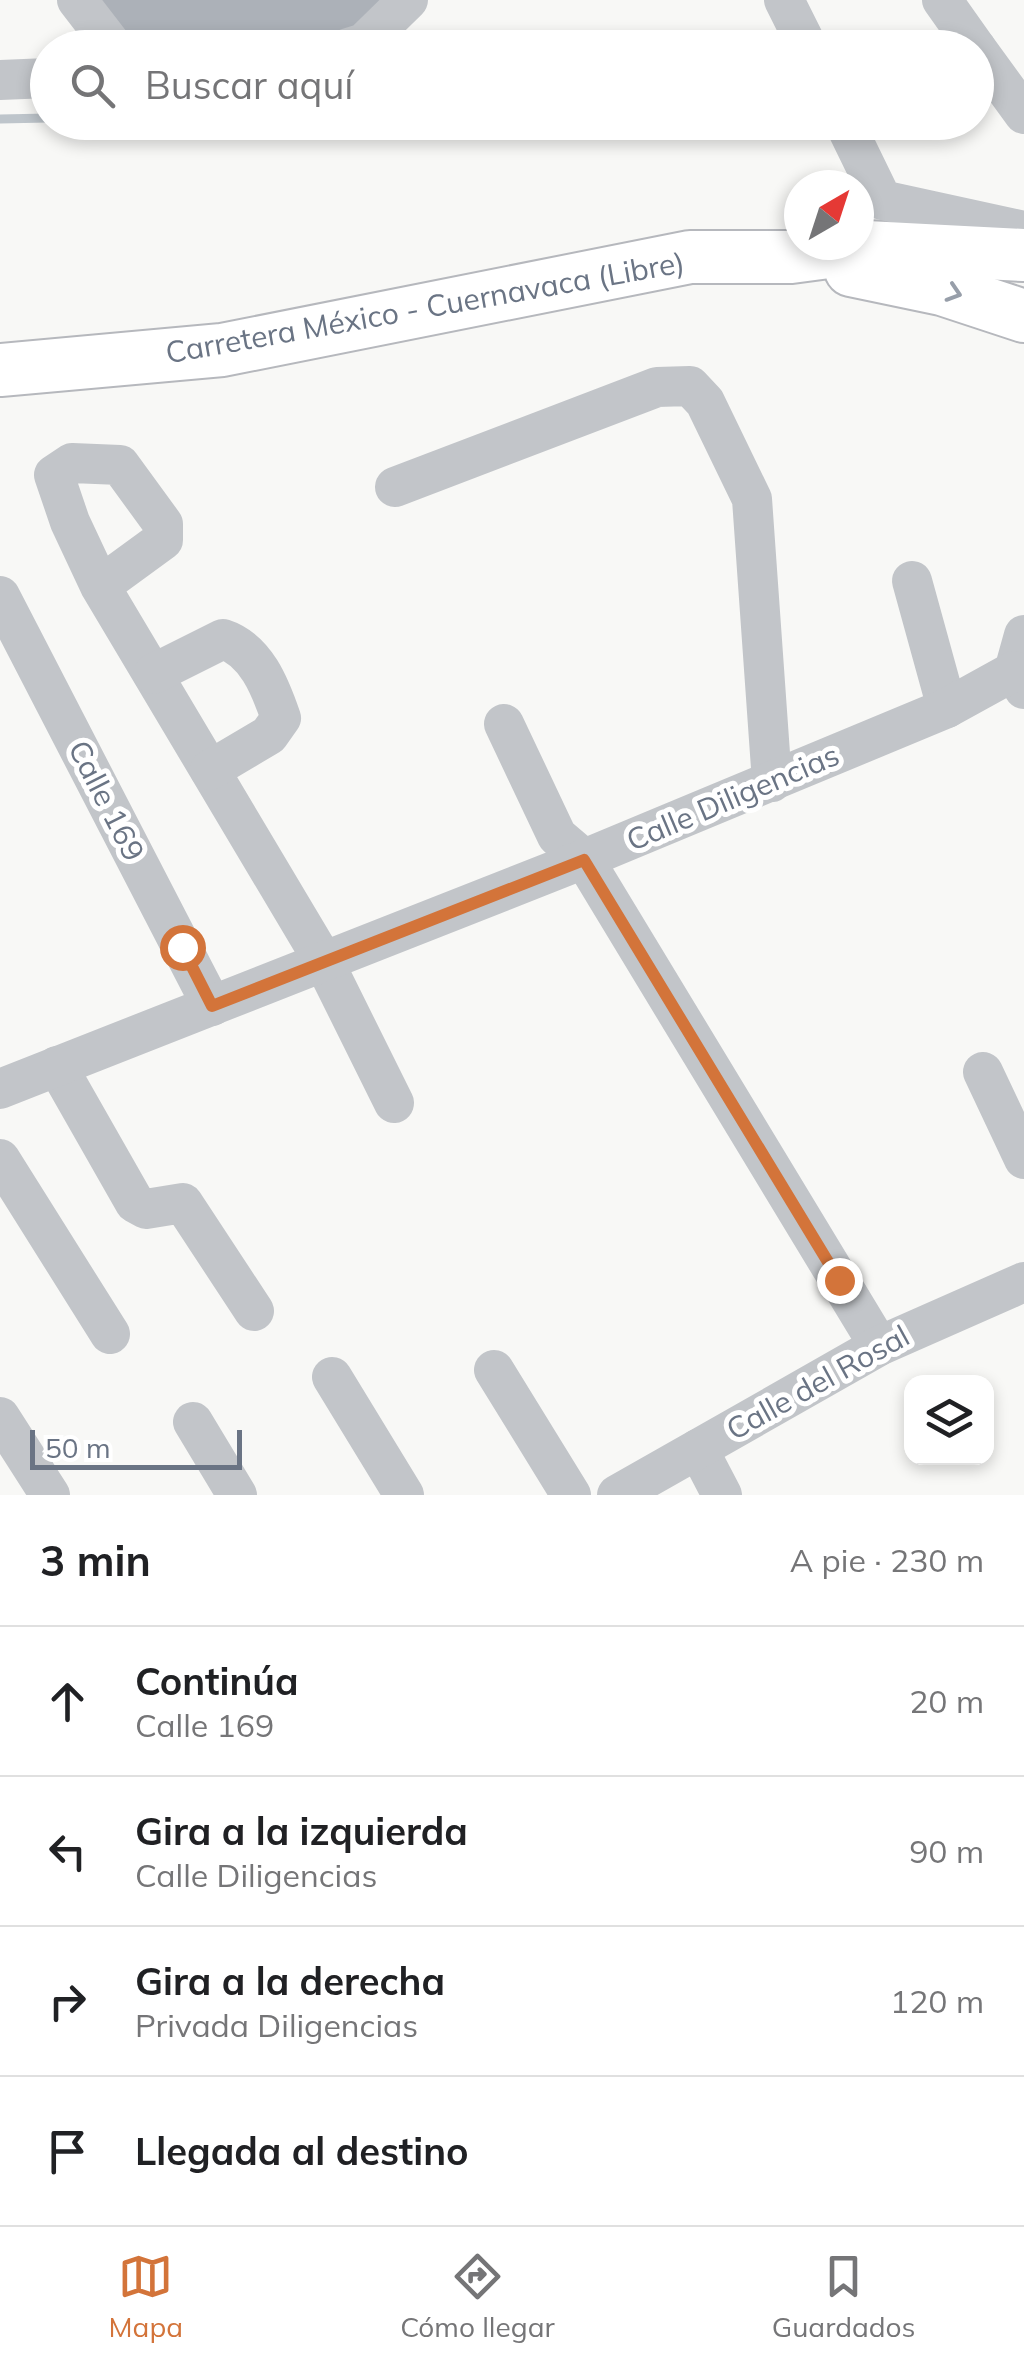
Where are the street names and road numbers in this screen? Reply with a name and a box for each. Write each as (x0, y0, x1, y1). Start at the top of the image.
street label: Carretera México - Cuernavaca (Libre) (162, 243, 687, 371)
street label: Calle 169 (60, 734, 153, 867)
street label: Calle Diligencias (621, 735, 845, 859)
street label: Calle del Rosal (719, 1316, 916, 1448)

